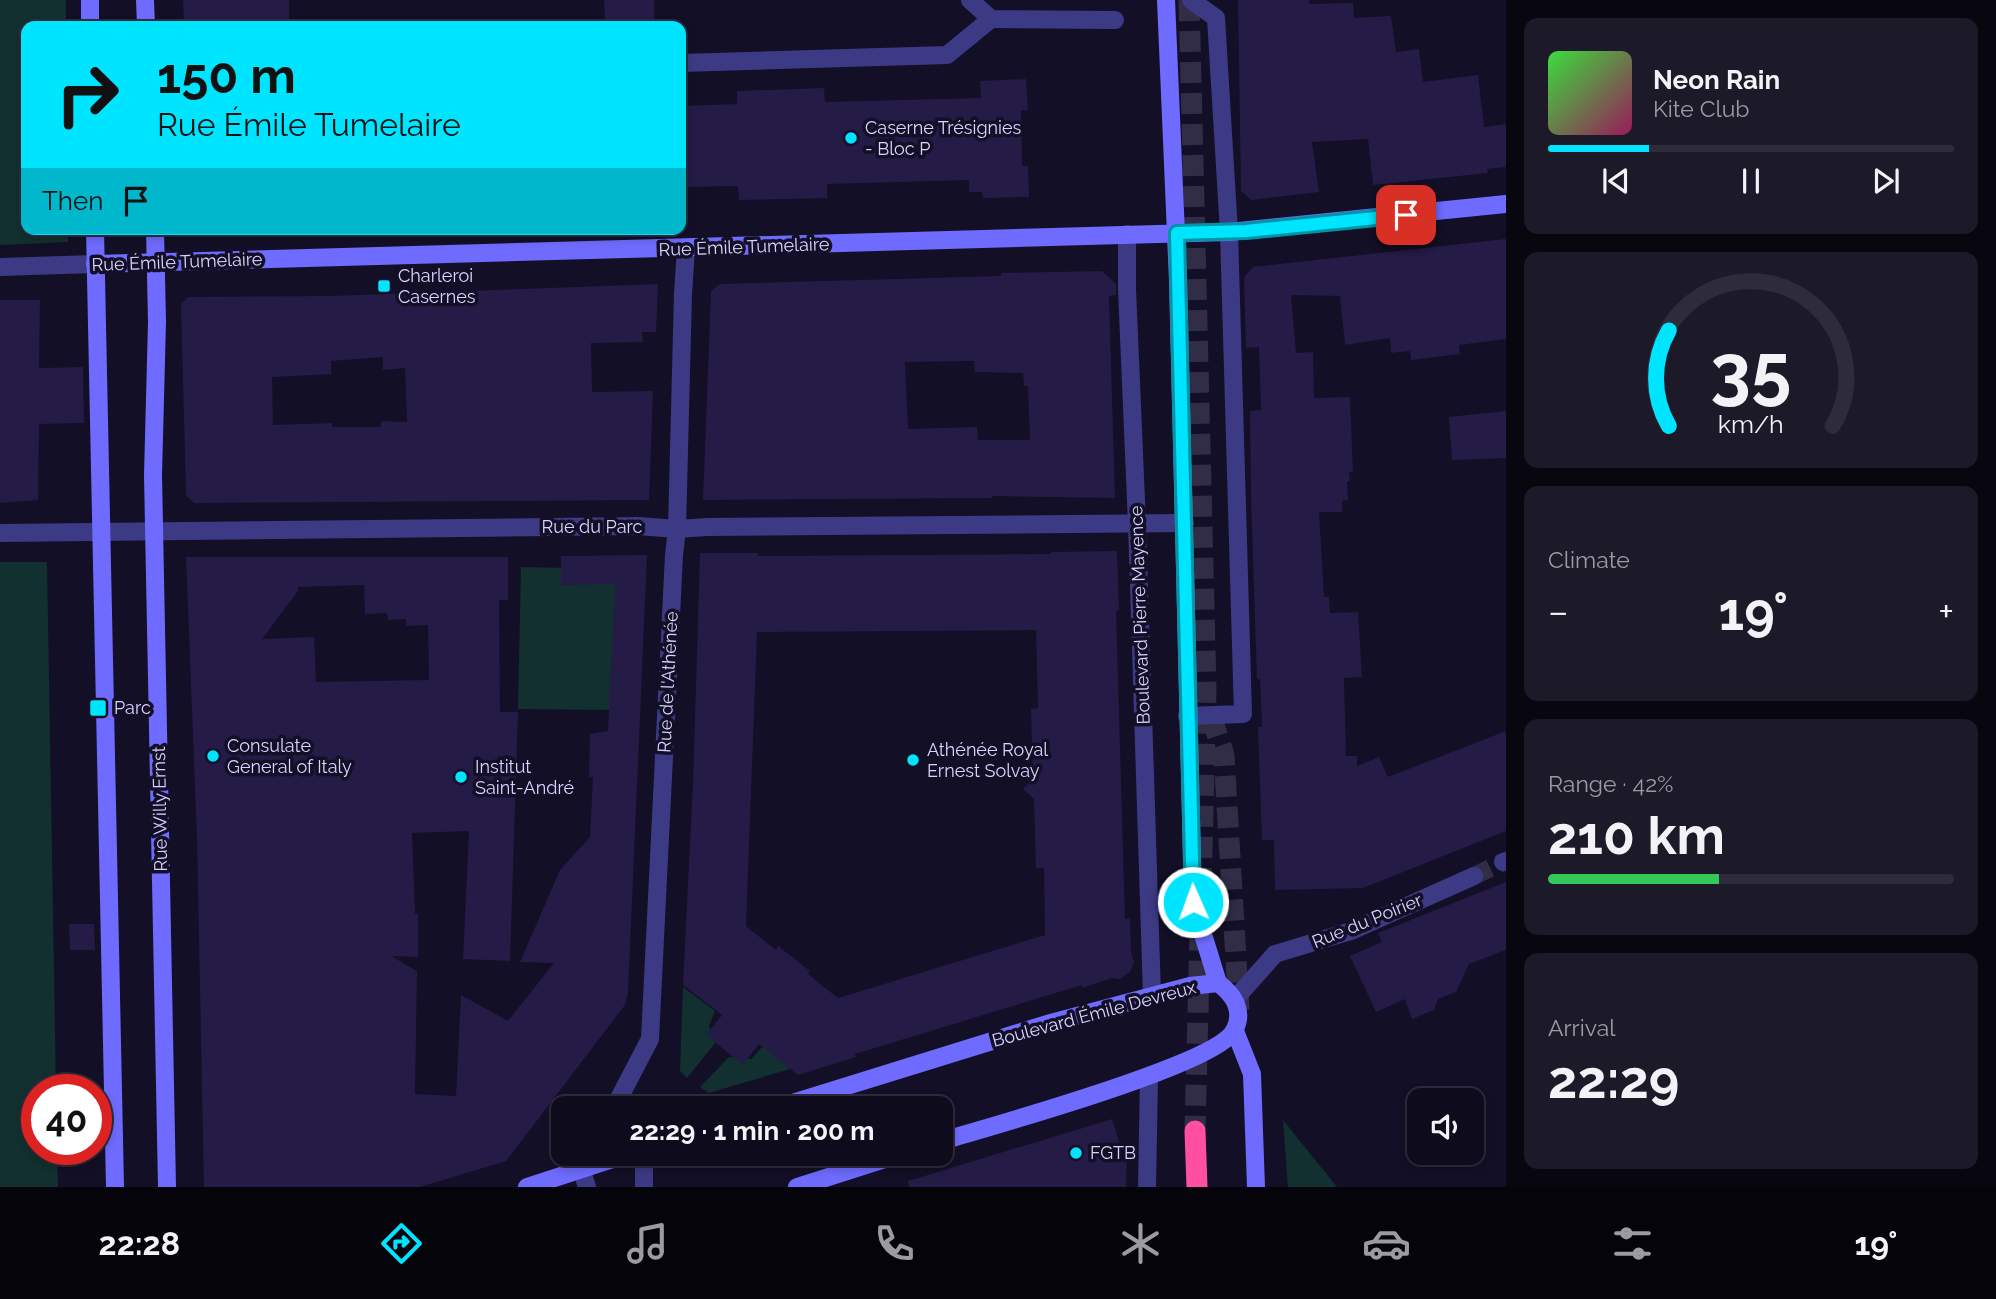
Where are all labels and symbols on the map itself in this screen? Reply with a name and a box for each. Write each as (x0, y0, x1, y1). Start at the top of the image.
place label: Caserne Trésignies - Bloc P (865, 117, 1022, 159)
marker: Caserne Trésignies - Bloc P (843, 130, 859, 146)
pin (1376, 185, 1436, 245)
street label: Rue Émile Tumelaire (658, 232, 830, 260)
street label: Rue Émile Tumelaire (91, 247, 263, 275)
place label: Charleroi Casernes (398, 265, 476, 307)
marker: Charleroi Casernes (376, 278, 392, 294)
street label: Boulevard Pierre Mayence (1125, 505, 1154, 725)
street label: Rue du Parc (542, 516, 642, 537)
street label: Rue de l'Athénée (653, 610, 682, 753)
place label: Parc (114, 697, 151, 718)
marker: Parc (88, 698, 108, 718)
place label: Consulate General of Italy (227, 735, 352, 777)
place label: Athénée Royal Ernest Solvay (927, 739, 1048, 781)
street label: Rue Willy Ernst (148, 746, 171, 872)
marker: Consulate General of Italy (205, 748, 221, 764)
marker: Athénée Royal Ernest Solvay (905, 752, 921, 768)
place label: Institut Saint-André (475, 756, 574, 798)
marker: Institut Saint-André (453, 769, 469, 785)
position arrow (1156, 865, 1230, 939)
street label: Rue du Poirier (1309, 889, 1425, 952)
street label: Boulevard Émile Devreux (989, 975, 1198, 1051)
speed limit sign: 40 (21, 1074, 112, 1165)
place label: FGTB (1090, 1142, 1136, 1163)
marker: FGTB (1068, 1145, 1084, 1161)

